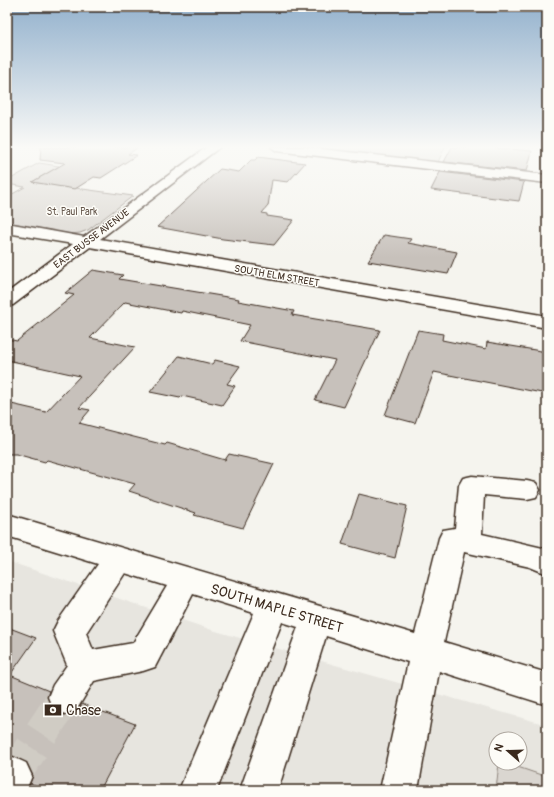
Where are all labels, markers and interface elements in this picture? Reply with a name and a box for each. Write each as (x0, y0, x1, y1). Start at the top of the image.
park label: St. Paul Park (47, 206, 98, 218)
street label: EAST BUSSE AVENUE (51, 206, 132, 271)
street label: SOUTH ELM STREET (233, 263, 321, 289)
street label: SOUTH MAPLE STREET (209, 580, 345, 637)
bank icon: Chase (43, 700, 63, 720)
place label: Chase (66, 702, 101, 719)
north arrow (488, 731, 528, 771)
text: N (492, 742, 507, 753)

